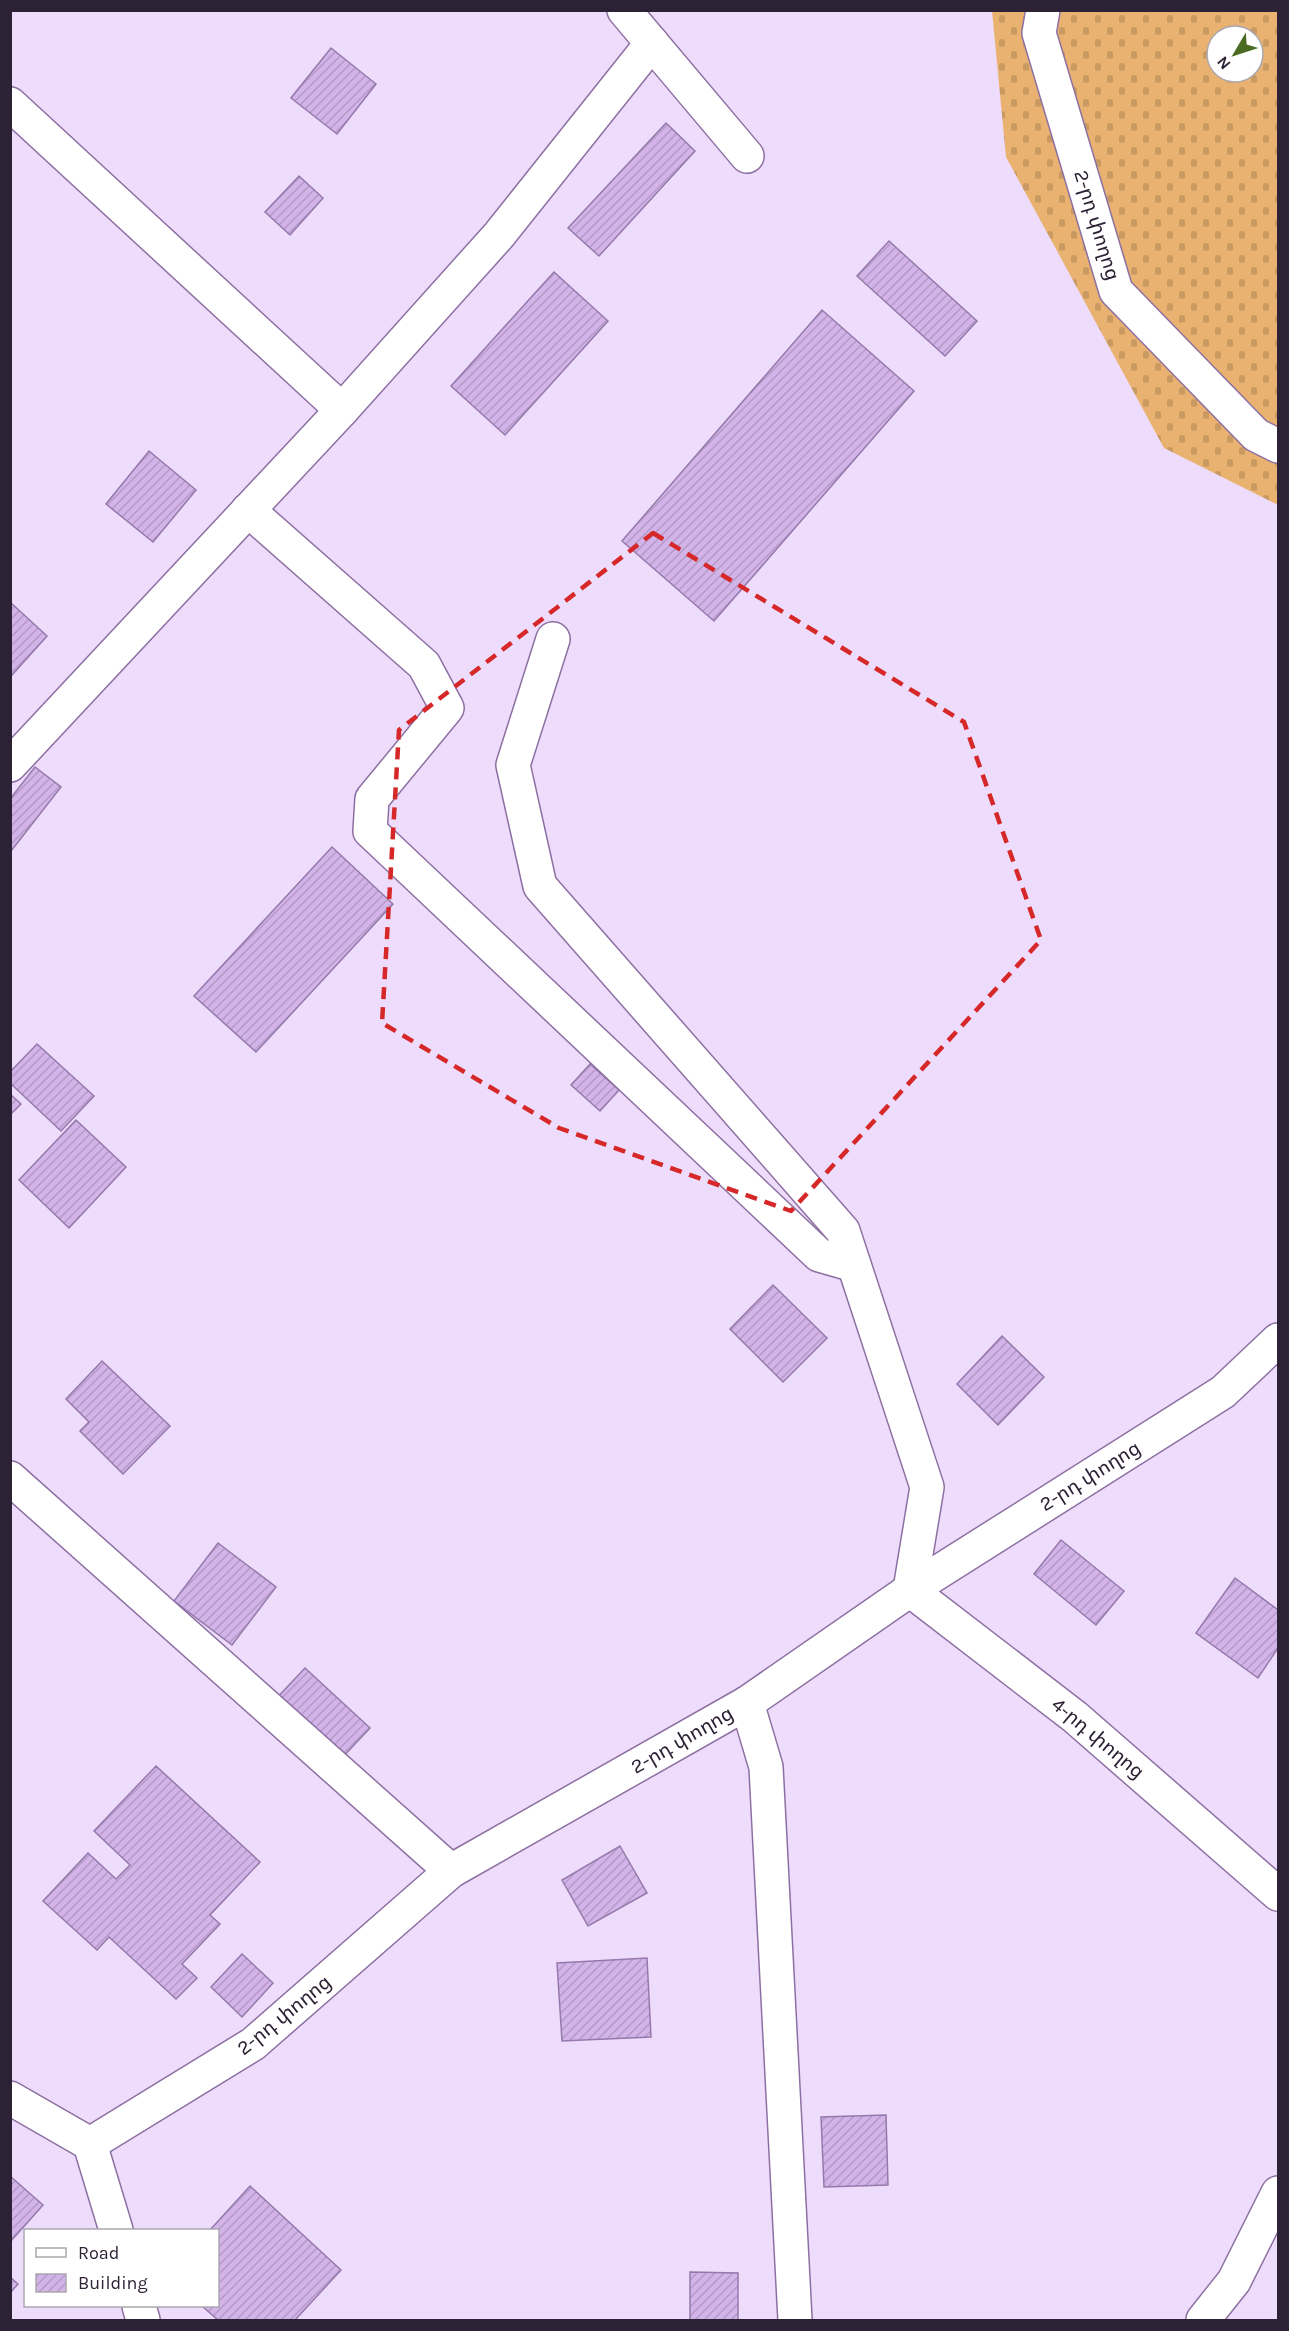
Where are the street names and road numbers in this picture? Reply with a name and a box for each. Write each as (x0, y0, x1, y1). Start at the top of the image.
street label: 2-րդ փողոց (1069, 167, 1125, 283)
street label: 2-րդ փողոց (1036, 1436, 1144, 1516)
street label: 4-րդ փողոց (1047, 1693, 1149, 1783)
street label: 2-րդ փողոց (627, 1702, 737, 1778)
street label: 2-րդ փողոց (232, 1970, 336, 2060)

